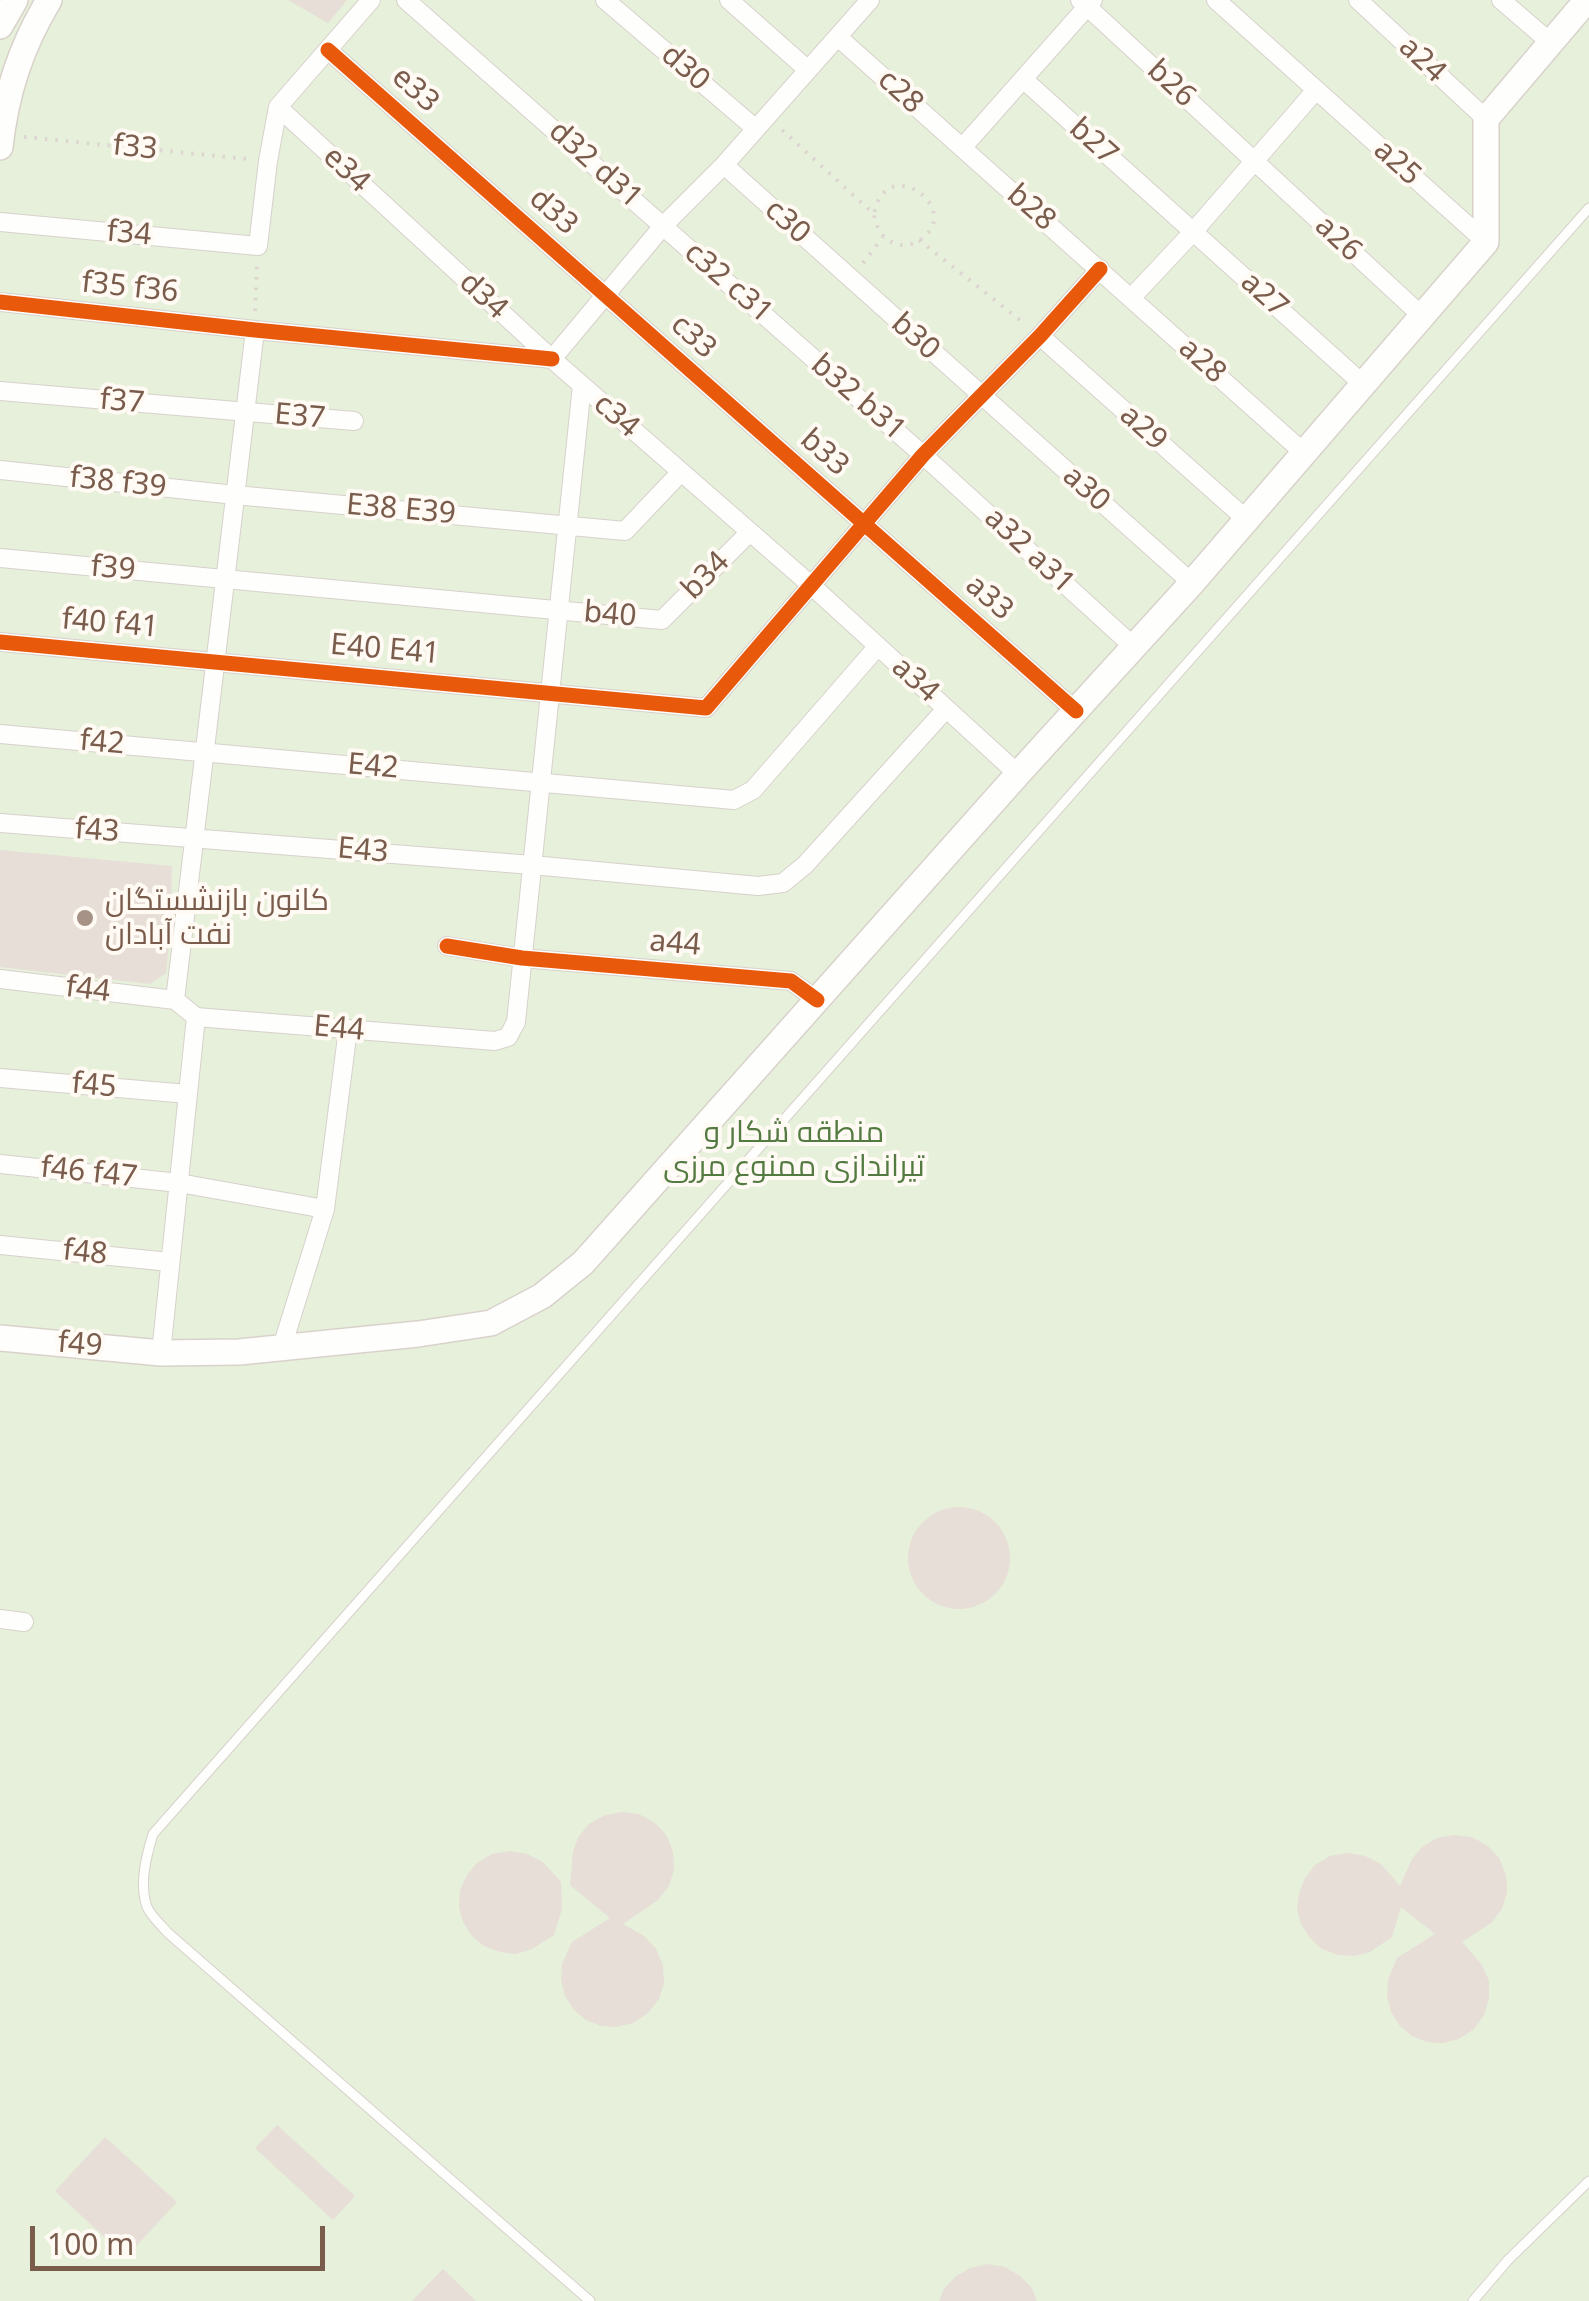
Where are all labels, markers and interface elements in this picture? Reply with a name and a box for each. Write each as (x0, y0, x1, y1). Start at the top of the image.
street label: a24 (1391, 29, 1453, 91)
street label: d30 (653, 37, 717, 99)
street label: b26 (1139, 53, 1203, 115)
street label: e33 (384, 59, 446, 121)
street label: c28 (870, 62, 930, 122)
street label: b27 (1061, 111, 1125, 173)
street label: d32 d31 (541, 114, 649, 216)
street label: f33 (111, 128, 159, 168)
street label: a25 (1366, 133, 1428, 193)
street label: e34 (315, 139, 377, 201)
street label: b28 (999, 177, 1063, 239)
street label: d33 (521, 181, 585, 243)
street label: c30 (757, 192, 817, 252)
street label: a26 (1307, 208, 1369, 270)
street label: f34 (105, 214, 153, 254)
street label: c32 c31 (676, 235, 780, 331)
street label: f35 f36 (80, 265, 180, 311)
street label: d34 (451, 265, 515, 327)
street label: a27 (1233, 265, 1295, 325)
street label: b30 (883, 306, 947, 368)
street label: c33 (663, 307, 723, 367)
street label: a28 (1171, 331, 1233, 391)
street label: b32 b31 (803, 347, 913, 449)
street label: f37 (98, 382, 146, 422)
street label: c34 (586, 386, 646, 446)
street label: E37 (273, 397, 327, 437)
street label: a29 (1112, 398, 1174, 458)
street label: b33 (792, 422, 856, 484)
street label: a30 (1055, 459, 1117, 519)
street label: f38 f39 (68, 460, 168, 506)
street label: E38 E39 (345, 487, 457, 533)
street label: a32 a31 (976, 500, 1082, 602)
street label: b34 (675, 545, 737, 607)
street label: f39 (89, 549, 137, 589)
street label: a33 (958, 568, 1020, 628)
street label: b40 (582, 595, 638, 635)
street label: f40 f41 (60, 602, 160, 646)
street label: E40 E41 (329, 627, 441, 673)
street label: a34 (884, 650, 946, 710)
street label: f42 (78, 723, 126, 763)
street label: E42 (346, 747, 400, 787)
street label: f43 (73, 811, 121, 851)
street label: E43 (336, 831, 390, 871)
place label: کانون بازنشستگان نفت آبادان (105, 883, 329, 954)
marker: کانون بازنشستگان نفت آبادان (74, 907, 96, 929)
street label: a44 (648, 924, 702, 964)
street label: f44 (64, 969, 112, 1011)
street label: E44 (312, 1009, 366, 1049)
street label: f45 (70, 1066, 118, 1106)
park label: منطقه شکار و تیراندازی ممنوع مرزی (663, 1115, 925, 1186)
street label: f46 f47 (39, 1150, 139, 1196)
street label: f48 (61, 1233, 109, 1273)
street label: f49 (56, 1325, 104, 1365)
scale bar (35, 2206, 330, 2268)
text: 100 m (47, 2223, 134, 2264)

